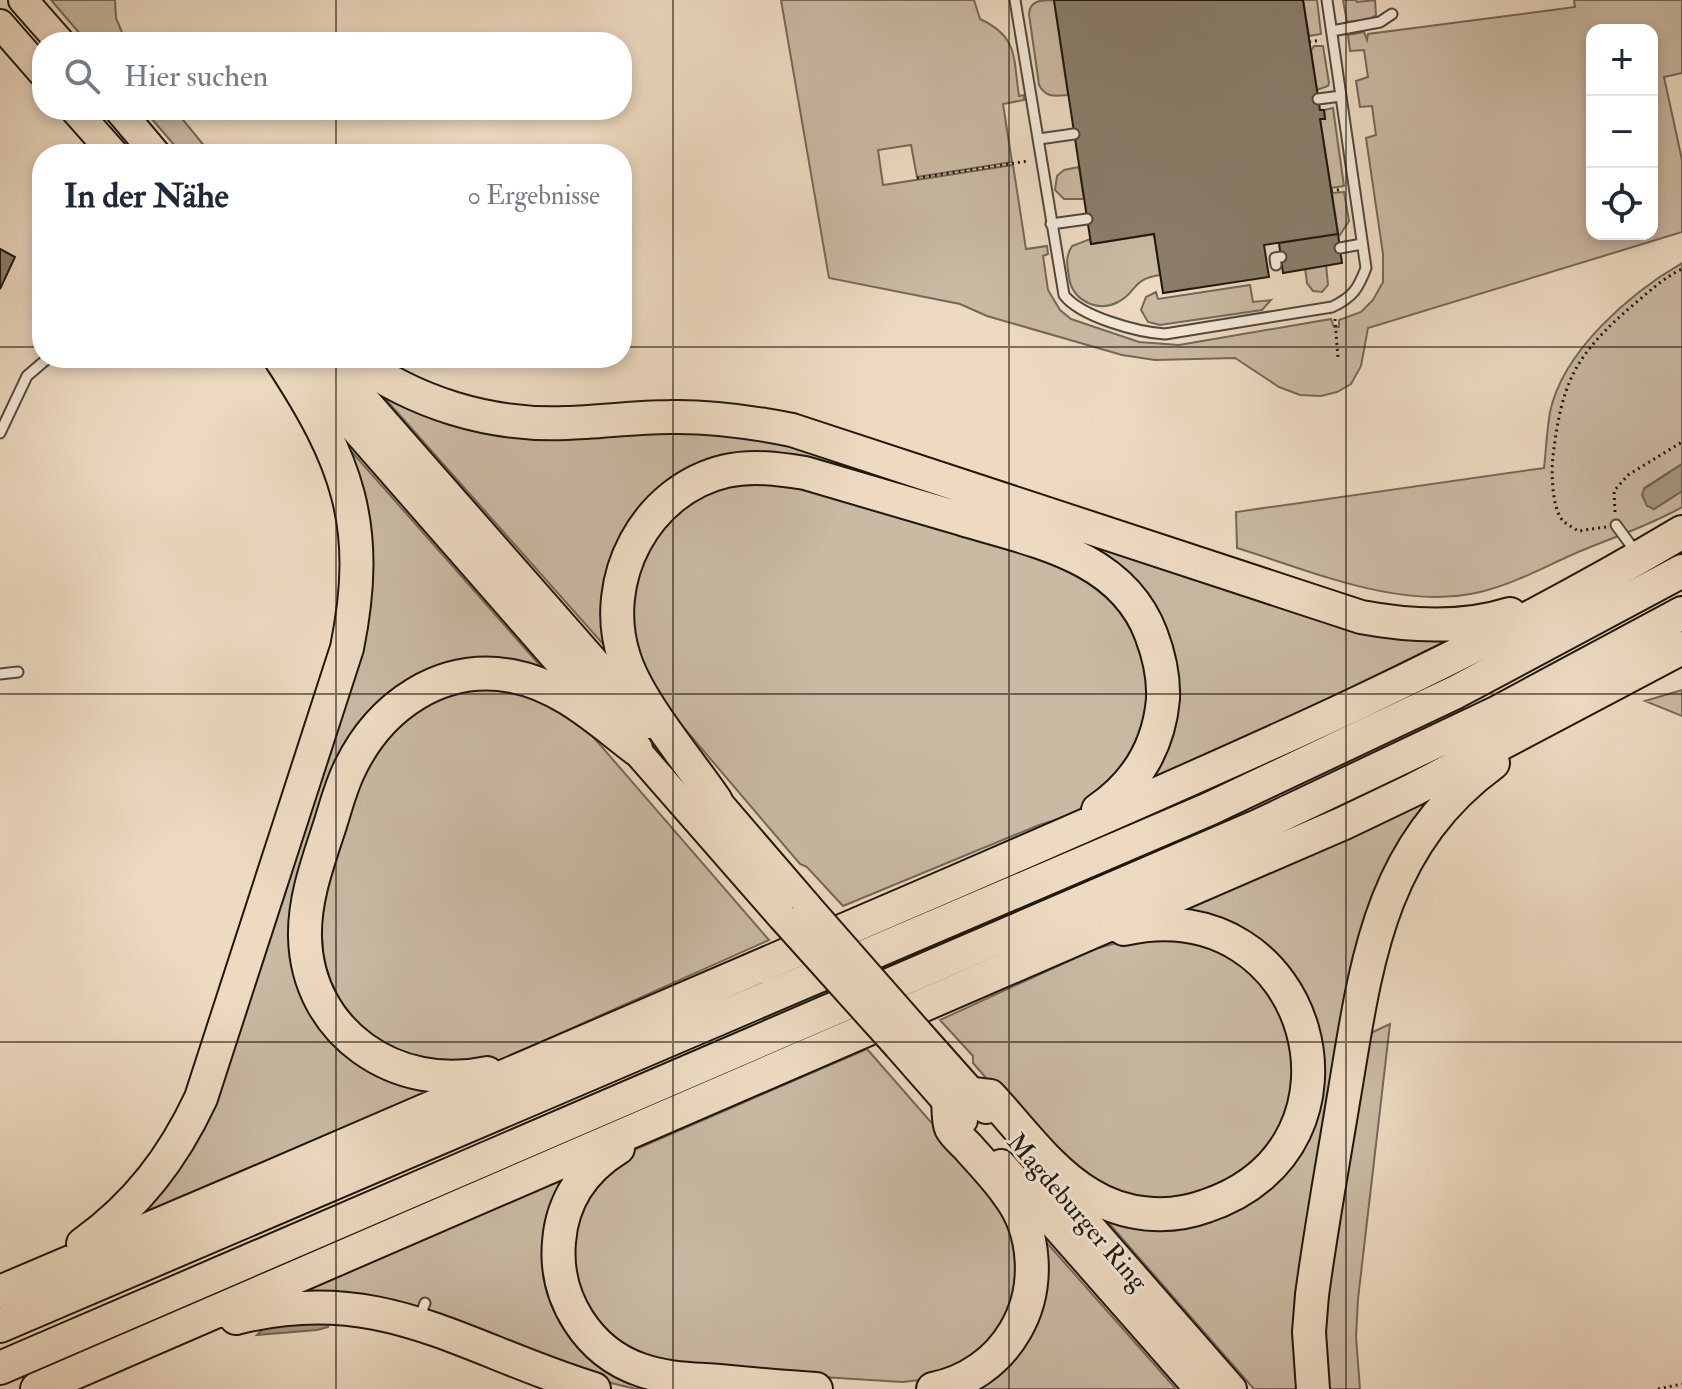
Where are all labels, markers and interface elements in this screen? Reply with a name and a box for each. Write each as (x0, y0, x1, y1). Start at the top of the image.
map controls (1586, 24, 1658, 240)
button: + (1586, 24, 1658, 96)
search box (32, 32, 632, 120)
icon: search (60, 54, 104, 98)
text: Hier suchen (124, 58, 268, 95)
button: − (1586, 96, 1658, 168)
button: locate (1586, 168, 1658, 240)
text: In der Nähe (64, 175, 229, 218)
text: 0 Ergebnisse (467, 180, 600, 212)
street label: Magdeburger Ring (1000, 1127, 1155, 1298)

